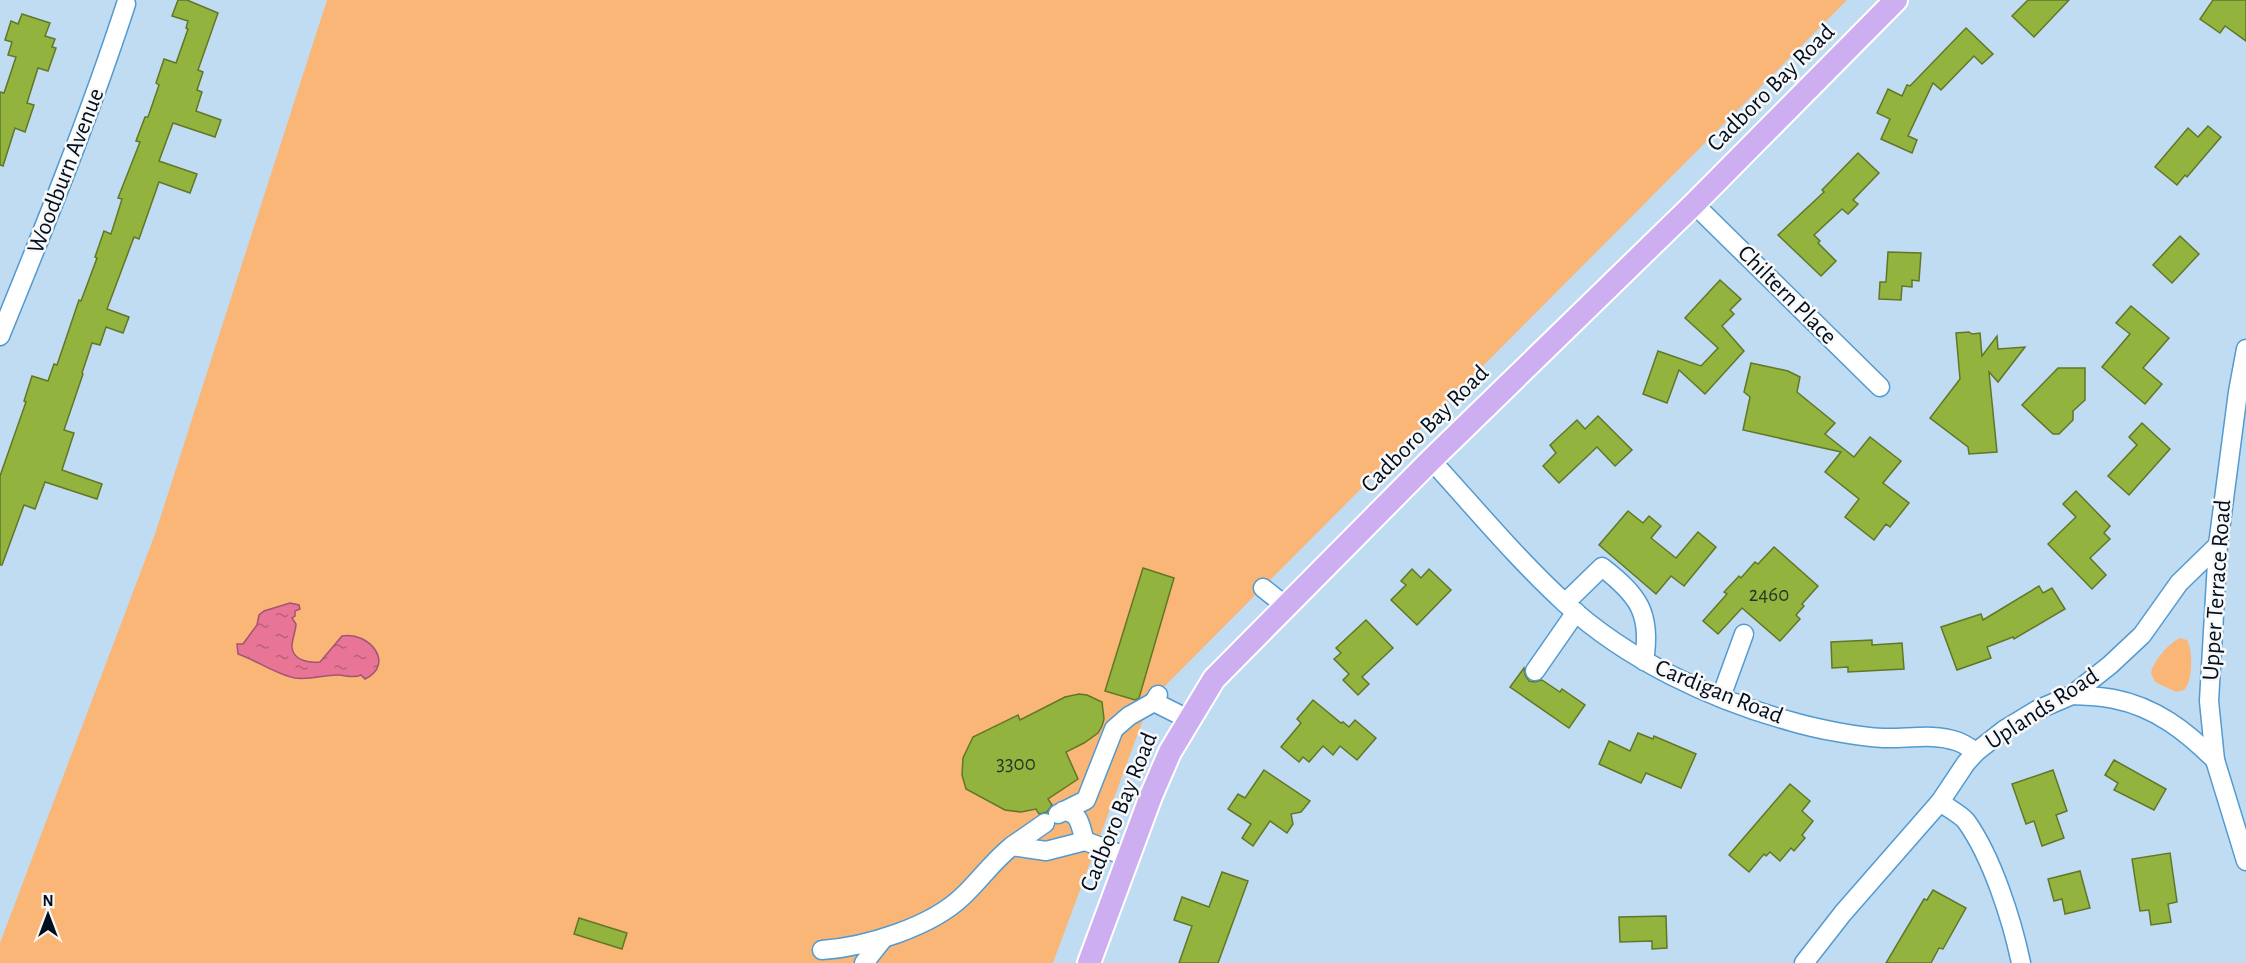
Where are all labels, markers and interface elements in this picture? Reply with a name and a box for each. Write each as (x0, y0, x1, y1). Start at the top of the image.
street label: Cadboro Bay Road (1703, 20, 1839, 156)
street label: Woodburn Avenue (23, 85, 109, 257)
street label: Chiltern Place (1733, 241, 1841, 349)
street label: Cadboro Bay Road (1357, 361, 1493, 497)
street label: Upper Terrace Road (2199, 499, 2235, 681)
house number: 2460 (1749, 584, 1789, 605)
street label: Cardigan Road (1652, 655, 1786, 729)
street label: Uplands Road (1981, 664, 2103, 754)
street label: Cadboro Bay Road (1076, 729, 1162, 895)
house number: 3300 (996, 753, 1036, 774)
north arrow (18, 885, 78, 945)
text: N (42, 893, 54, 909)

